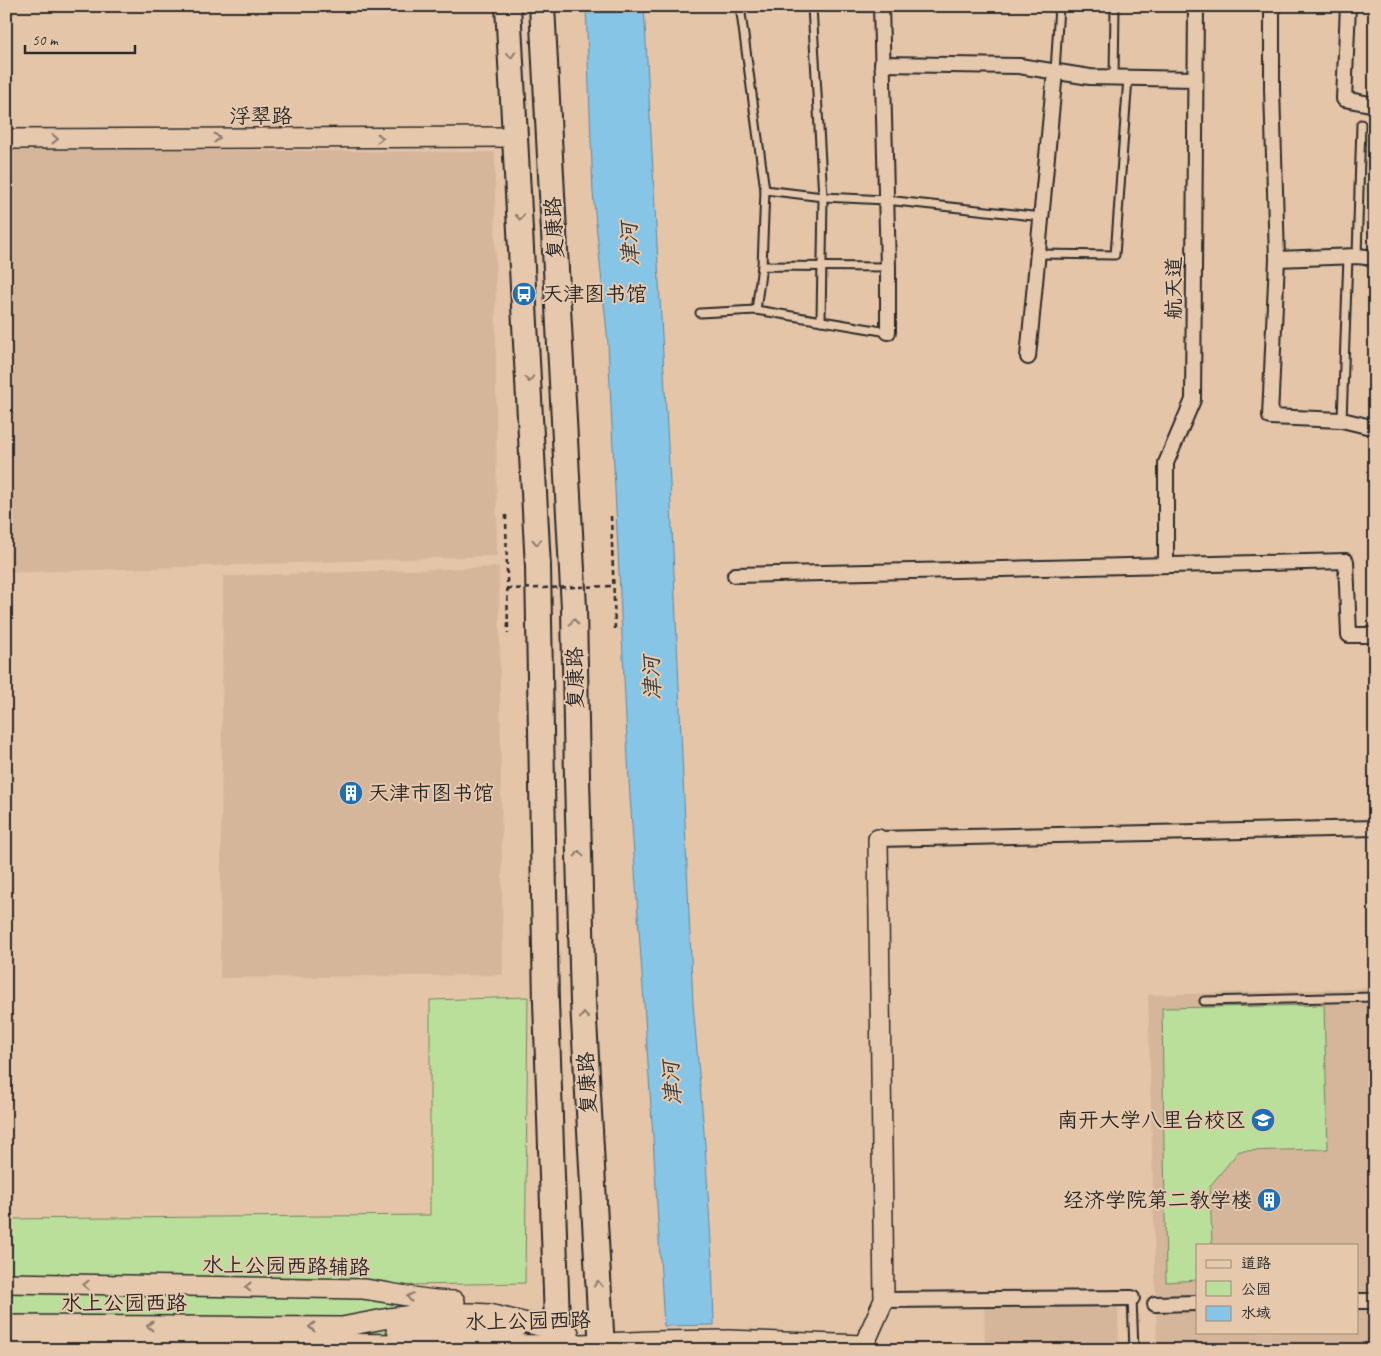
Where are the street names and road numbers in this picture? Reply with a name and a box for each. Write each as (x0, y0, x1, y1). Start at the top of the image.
street label: 浮翠路 (230, 103, 293, 129)
street label: 复康路 (539, 196, 569, 260)
street label: 航天道 (1161, 257, 1187, 320)
street label: 复康路 (561, 646, 589, 710)
street label: 复康路 (572, 1051, 602, 1115)
street label: 水上公园西路辅路 (202, 1252, 370, 1280)
street label: 水上公园西路 (61, 1290, 187, 1316)
street label: 水上公园西路 (465, 1307, 591, 1335)

